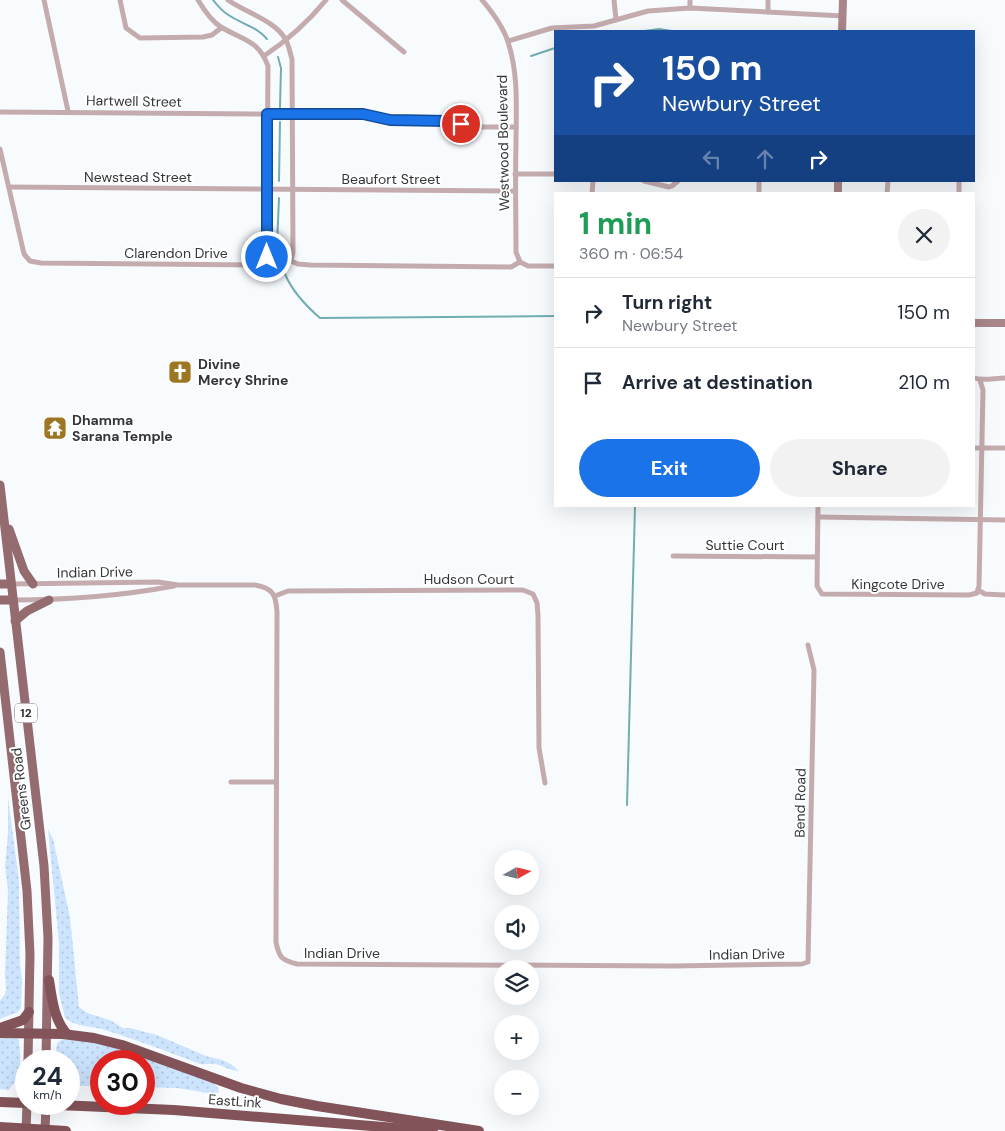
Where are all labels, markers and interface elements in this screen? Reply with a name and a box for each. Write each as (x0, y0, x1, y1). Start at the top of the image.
text: 150 m (662, 45, 762, 91)
icon: right (579, 50, 644, 115)
street label: Westwood Boulevard (493, 75, 513, 211)
text: Newbury Street (662, 89, 821, 118)
street label: Hartwell Street (86, 91, 182, 111)
pin (440, 103, 482, 145)
icon: arrive (447, 110, 475, 138)
icon: left (698, 145, 726, 173)
icon: ahead (751, 145, 779, 173)
icon: right (804, 145, 832, 173)
street label: Newstead Street (84, 168, 192, 186)
street label: Beaufort Street (342, 170, 440, 188)
text: 1 min (579, 204, 652, 243)
button: close (898, 209, 950, 261)
position arrow (240, 230, 292, 282)
text: 360 m · 06:54 (579, 243, 683, 264)
street label: Clarendon Drive (124, 244, 228, 262)
text: Turn right (622, 290, 712, 315)
icon: right (579, 299, 607, 327)
text: 150 m (898, 300, 950, 325)
text: Newbury Street (622, 315, 738, 336)
place label: Divine Mercy Shrine (198, 355, 288, 389)
church icon: Divine Mercy Shrine (167, 359, 193, 385)
icon: arrive (579, 369, 607, 397)
text: Arrive at destination (622, 370, 813, 395)
text: 210 m (898, 370, 950, 395)
place label: Dhamma Sarana Temple (72, 411, 173, 445)
temple icon: Dhamma Sarana Temple (42, 415, 68, 441)
button: Exit (579, 439, 760, 497)
button: Share (770, 439, 950, 497)
street label: Suttie Court (705, 536, 785, 554)
street label: Indian Drive (57, 562, 133, 582)
street label: Hudson Court (424, 570, 514, 588)
street label: Kingcote Drive (851, 575, 945, 593)
road number: 12 (15, 704, 37, 722)
street label: Greens Road (7, 747, 35, 831)
street label: Bend Road (790, 768, 810, 838)
north arrow (494, 850, 539, 895)
map controls (494, 850, 539, 1115)
button: sound (494, 905, 539, 950)
street label: Indian Drive (304, 944, 380, 962)
street label: Indian Drive (709, 944, 785, 964)
button: layers (494, 960, 539, 1005)
button: + (494, 1015, 539, 1060)
speed limit sign: 30 (90, 1050, 155, 1115)
text: 24 (32, 1060, 63, 1093)
button: − (494, 1070, 539, 1115)
text: km/h (33, 1087, 62, 1103)
street label: EastLink (208, 1090, 262, 1112)

